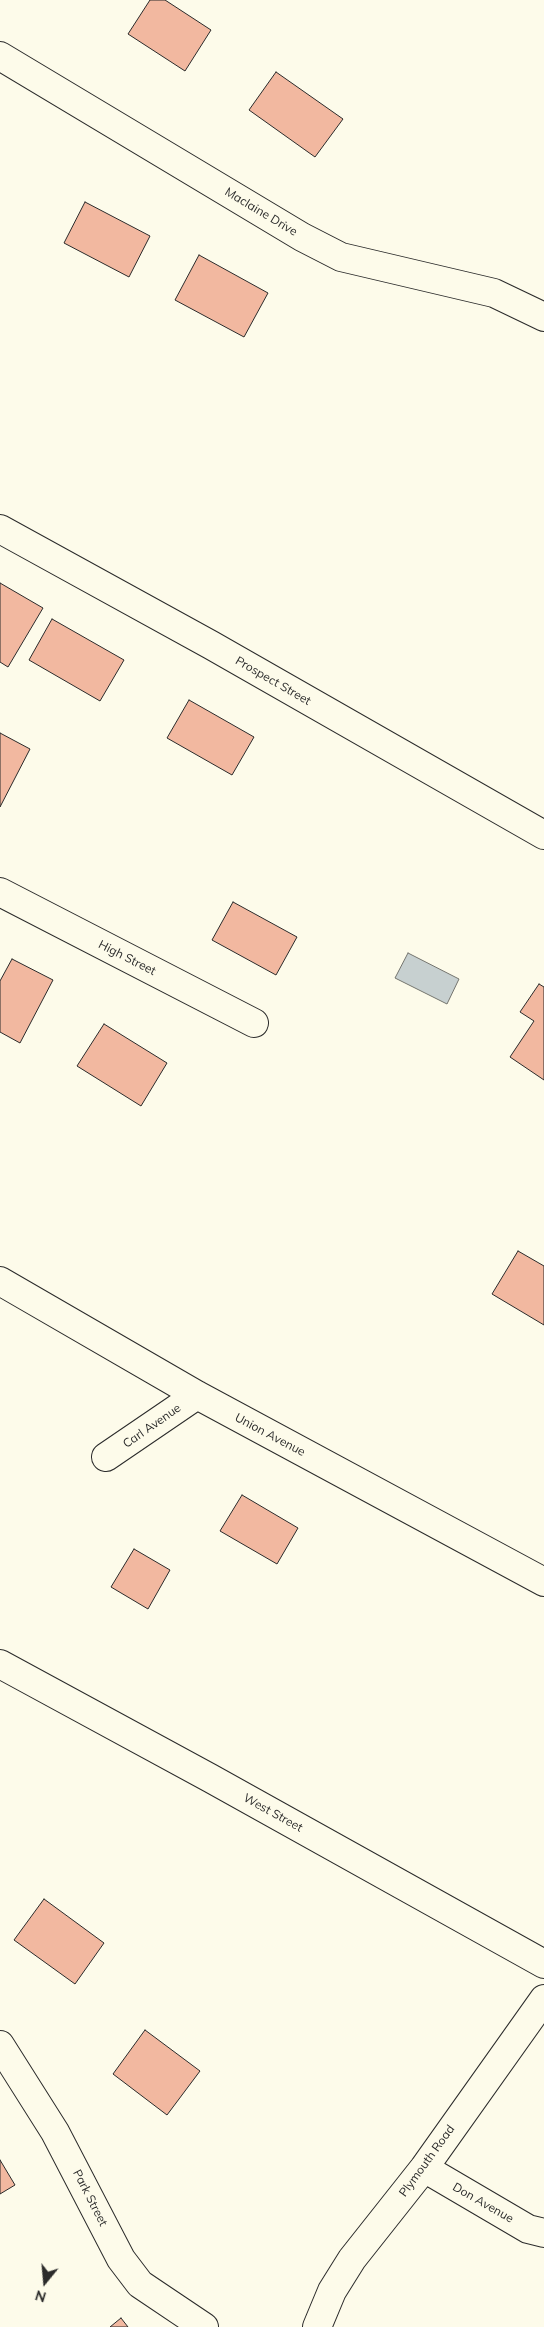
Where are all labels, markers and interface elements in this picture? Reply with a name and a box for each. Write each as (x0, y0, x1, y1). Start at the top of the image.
street label: Maclaine Drive (222, 185, 300, 239)
street label: Prospect Street (233, 654, 313, 708)
street label: High Street (96, 937, 158, 979)
street label: Carl Avenue (120, 1401, 184, 1451)
street label: Union Avenue (232, 1410, 308, 1460)
street label: West Street (241, 1791, 305, 1835)
street label: Plymouth Road (396, 2122, 458, 2200)
street label: Park Street (70, 2167, 110, 2229)
street label: Don Avenue (450, 2180, 516, 2226)
north arrow (20, 2257, 70, 2307)
text: N (33, 2286, 48, 2307)

